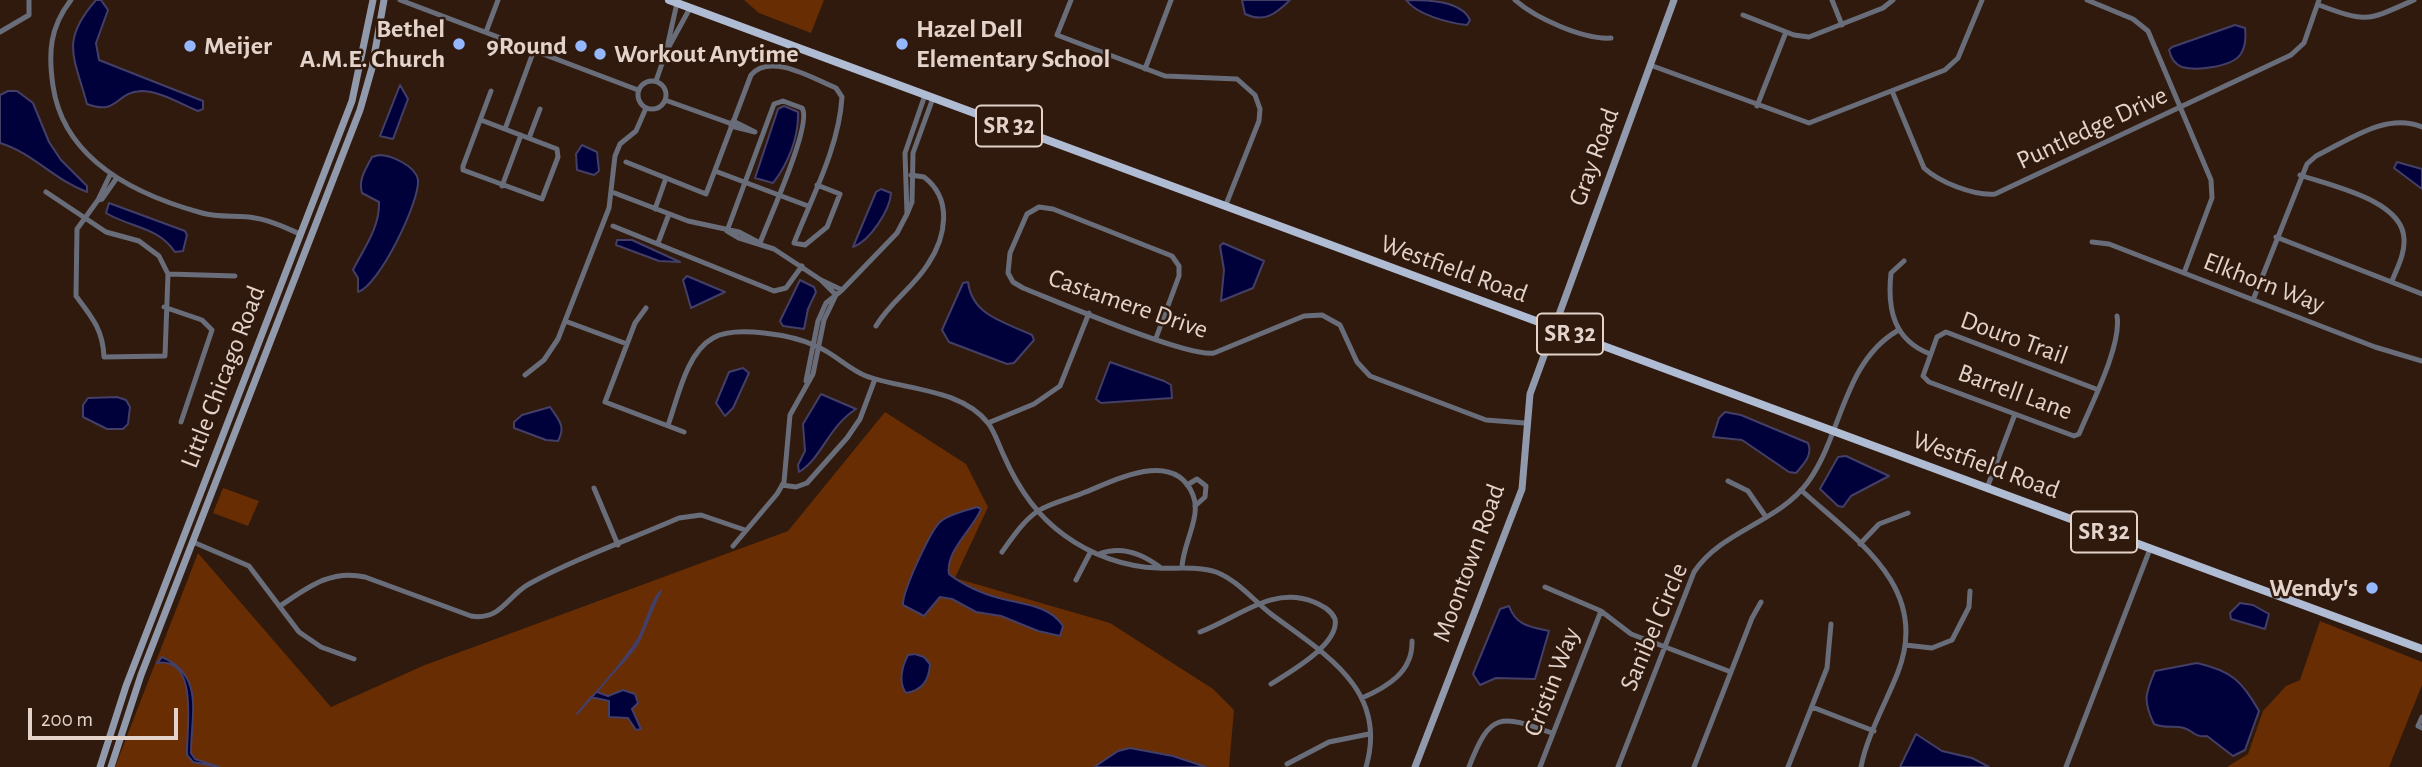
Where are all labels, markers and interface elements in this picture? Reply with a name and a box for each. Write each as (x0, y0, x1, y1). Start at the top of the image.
place label: Bethel A.M.E. Church (300, 13, 445, 74)
place label: Hazel Dell Elementary School (916, 13, 1110, 74)
place label: Meijer (204, 30, 272, 62)
place label: 9Round (486, 30, 567, 62)
marker: Bethel A.M.E. Church (451, 36, 467, 52)
marker: Hazel Dell Elementary School (894, 36, 910, 52)
marker: Meijer (182, 38, 198, 54)
marker: 9Round (573, 38, 589, 54)
place label: Workout Anytime (614, 38, 799, 70)
marker: Workout Anytime (592, 46, 608, 62)
street label: Puntledge Drive (2012, 79, 2172, 177)
street label: Gray Road (1562, 104, 1626, 210)
road number: SR 32 (976, 106, 1042, 146)
street label: Westfield Road (1376, 228, 1532, 310)
street label: Elkhorn Way (2199, 246, 2329, 320)
street label: Castamere Drive (1044, 262, 1212, 346)
street label: Little Chicago Road (174, 281, 272, 473)
street label: Douro Trail (1956, 304, 2072, 372)
road number: SR 32 (1537, 314, 1603, 354)
street label: Barrell Lane (1953, 357, 2077, 427)
street label: Westfield Road (1908, 424, 2064, 506)
street label: Moontown Road (1426, 480, 1512, 646)
road number: SR 32 (2071, 512, 2137, 552)
street label: Sanibel Circle (1613, 558, 1695, 696)
place label: Wendy's (2269, 572, 2358, 604)
marker: Wendy's (2364, 580, 2380, 596)
street label: Cristin Way (1517, 623, 1587, 741)
scale bar (32, 694, 182, 738)
text: 200 m (41, 709, 93, 730)

